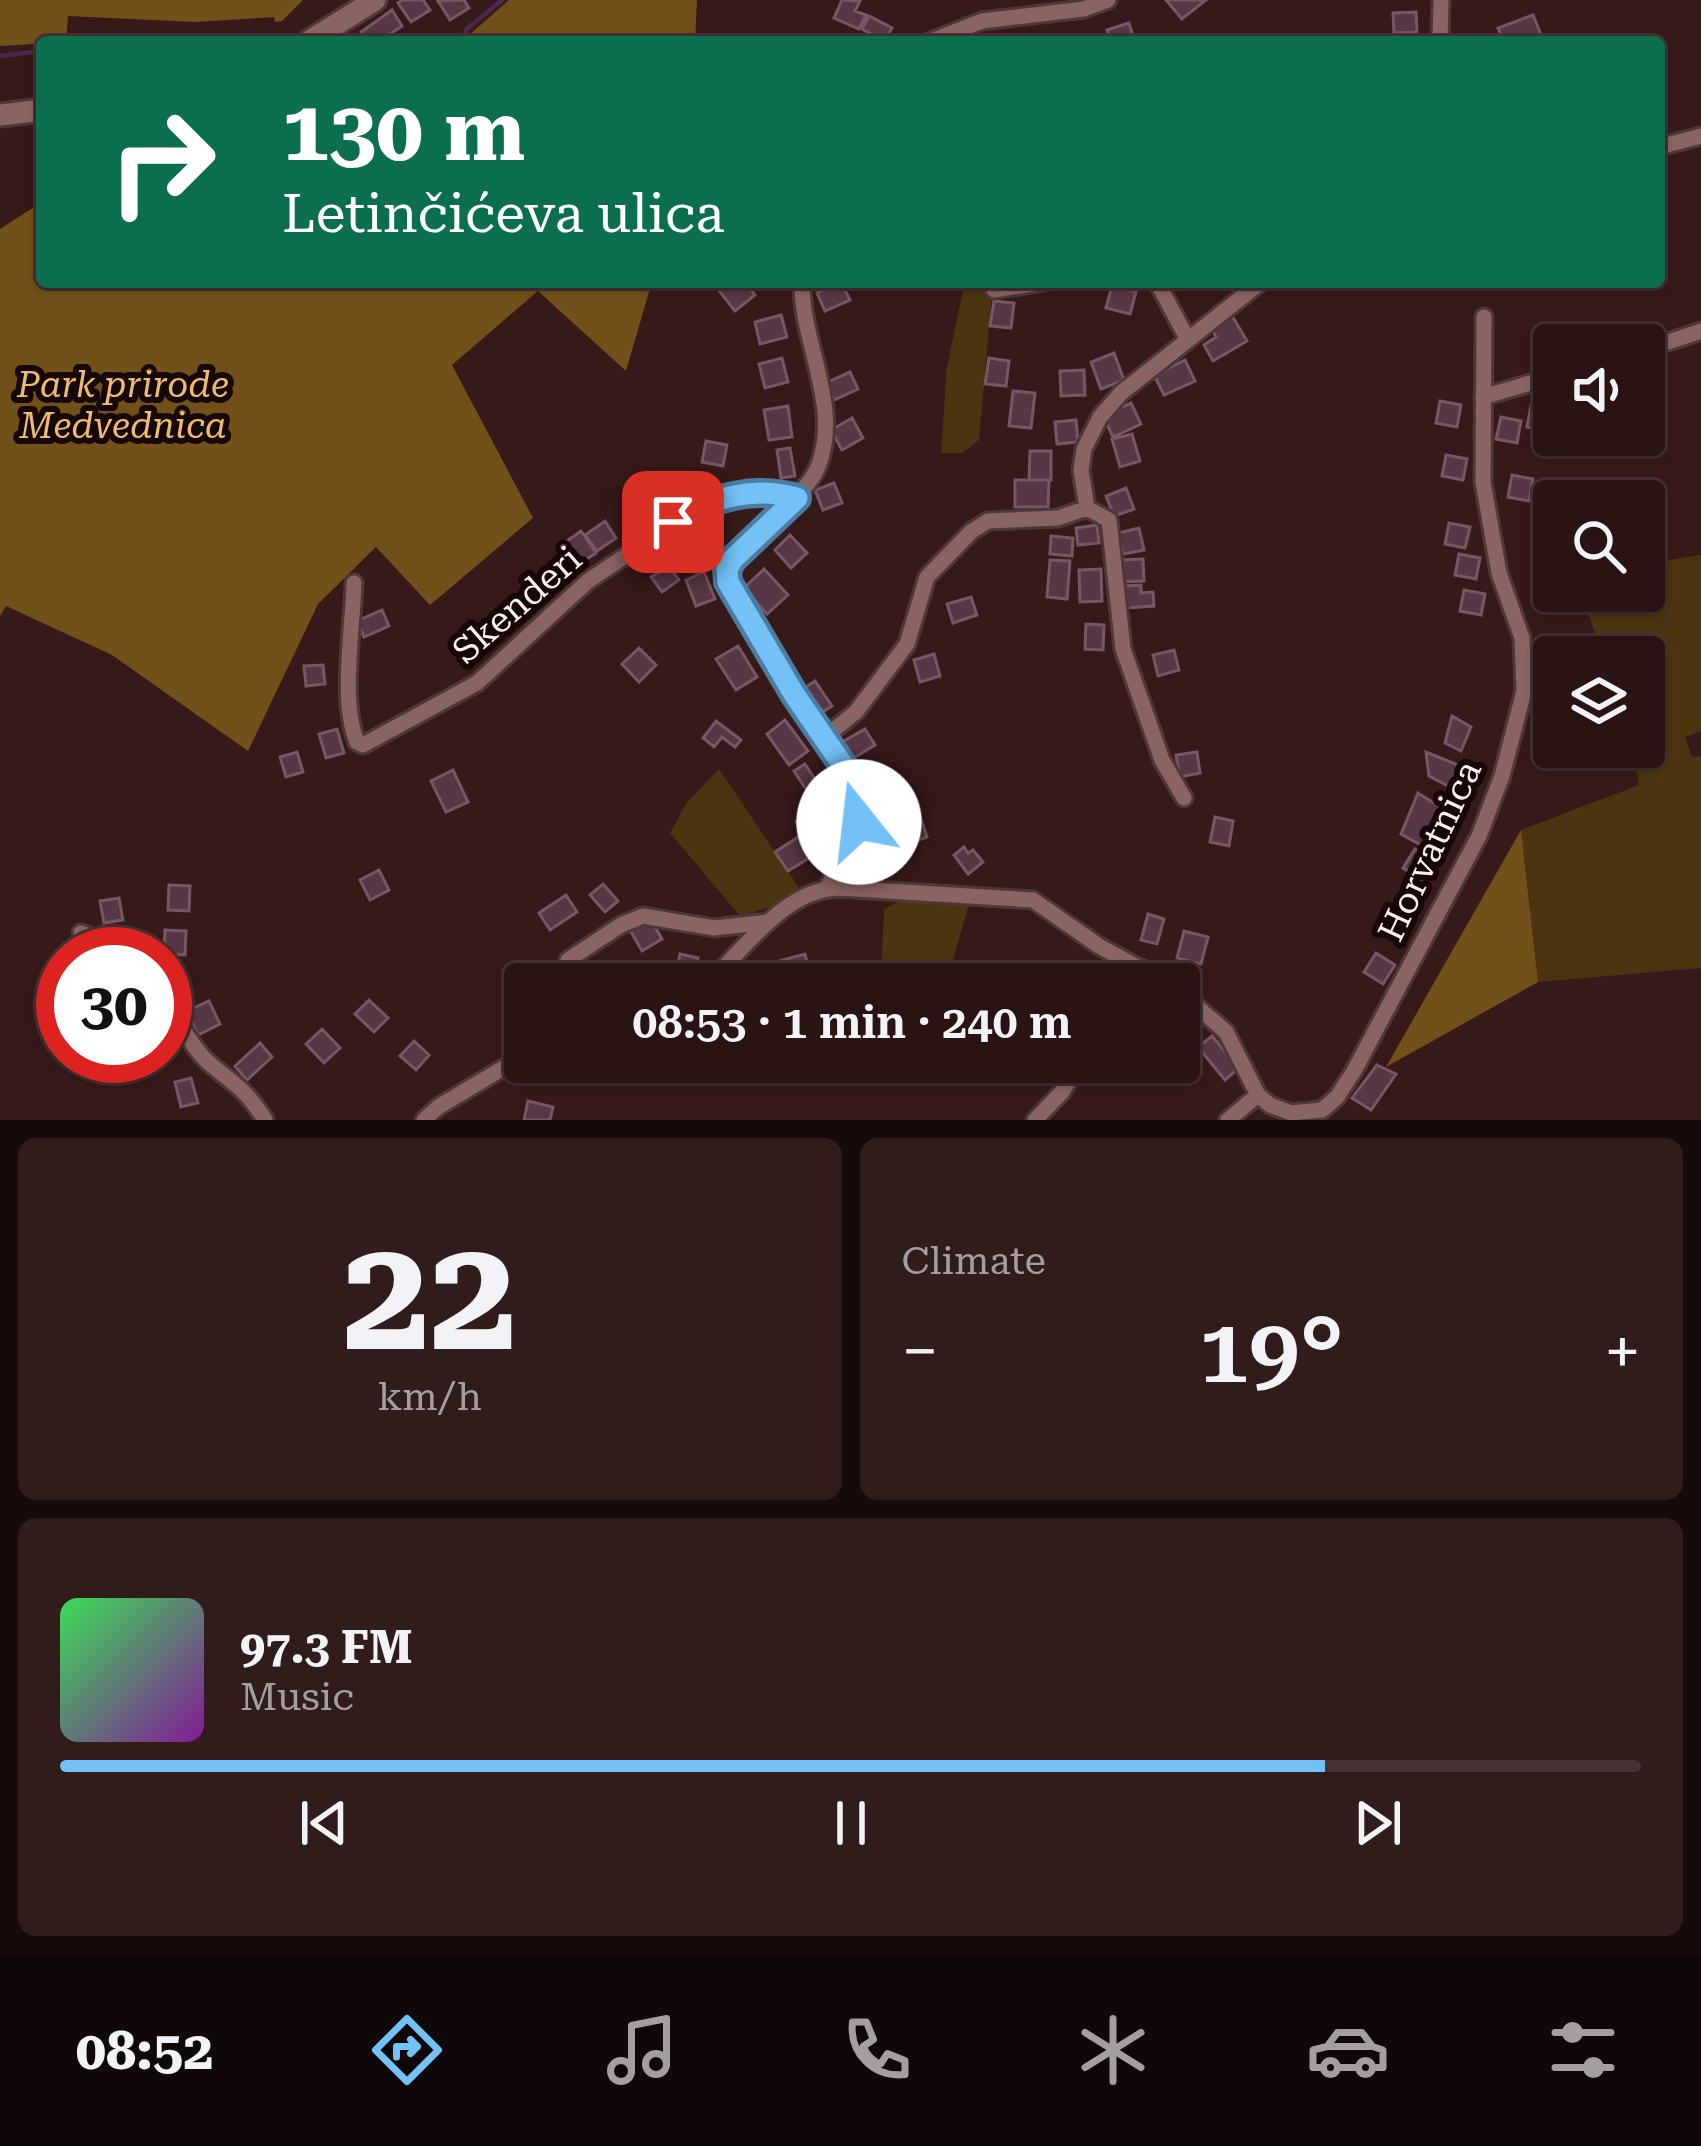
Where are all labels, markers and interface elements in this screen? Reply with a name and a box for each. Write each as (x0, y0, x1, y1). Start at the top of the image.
text: 130 m (282, 82, 525, 180)
icon: right (84, 84, 240, 240)
text: Letinčićeva ulica (282, 182, 724, 245)
map controls (1533, 324, 1665, 768)
button: sound (1533, 324, 1665, 456)
park label: Park prirode Medvednica (16, 364, 229, 447)
pin (622, 471, 724, 573)
button: search (1533, 480, 1665, 612)
icon: arrive (640, 489, 706, 555)
street label: Skenderi (444, 538, 590, 672)
button: layers (1533, 636, 1665, 768)
street label: Horvatnica (1370, 754, 1490, 948)
position arrow (796, 759, 922, 885)
speed limit sign: 30 (36, 927, 192, 1083)
text: 08:53 · 1 min · 240 m (632, 996, 1072, 1049)
text: 22 (342, 1204, 517, 1387)
text: Climate (902, 1238, 1046, 1284)
text: 19° (1199, 1299, 1344, 1404)
text: − (902, 1313, 938, 1390)
text: + (1604, 1313, 1641, 1390)
text: km/h (378, 1374, 482, 1420)
text: 97.3 FM (240, 1621, 412, 1674)
text: Music (240, 1674, 354, 1720)
icon: previous (291, 1790, 357, 1856)
icon: pause (818, 1790, 884, 1856)
icon: next (1345, 1790, 1411, 1856)
icon: directions (365, 2008, 449, 2092)
icon: music (600, 2008, 684, 2092)
icon: phone (835, 2008, 919, 2092)
icon: climate (1071, 2008, 1155, 2092)
icon: car (1306, 2008, 1390, 2092)
icon: filters (1541, 2008, 1625, 2092)
text: 08:52 (76, 2019, 214, 2082)

